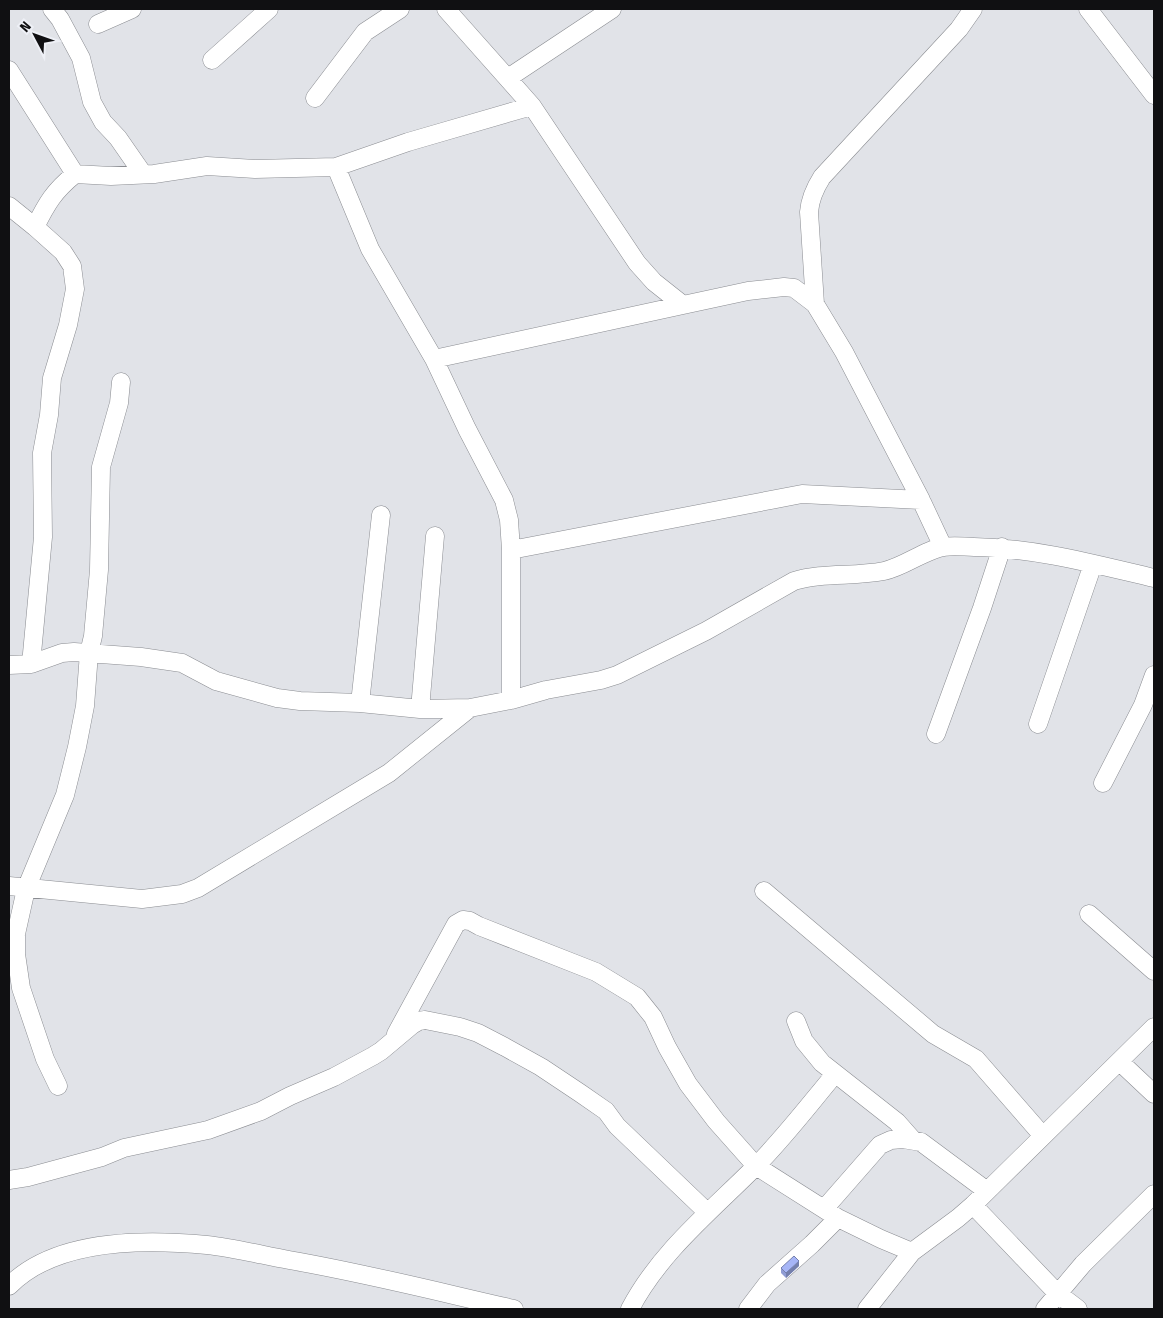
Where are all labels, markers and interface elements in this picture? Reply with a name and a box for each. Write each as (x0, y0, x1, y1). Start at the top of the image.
north arrow (10, 10, 60, 60)
text: N (16, 18, 35, 36)

